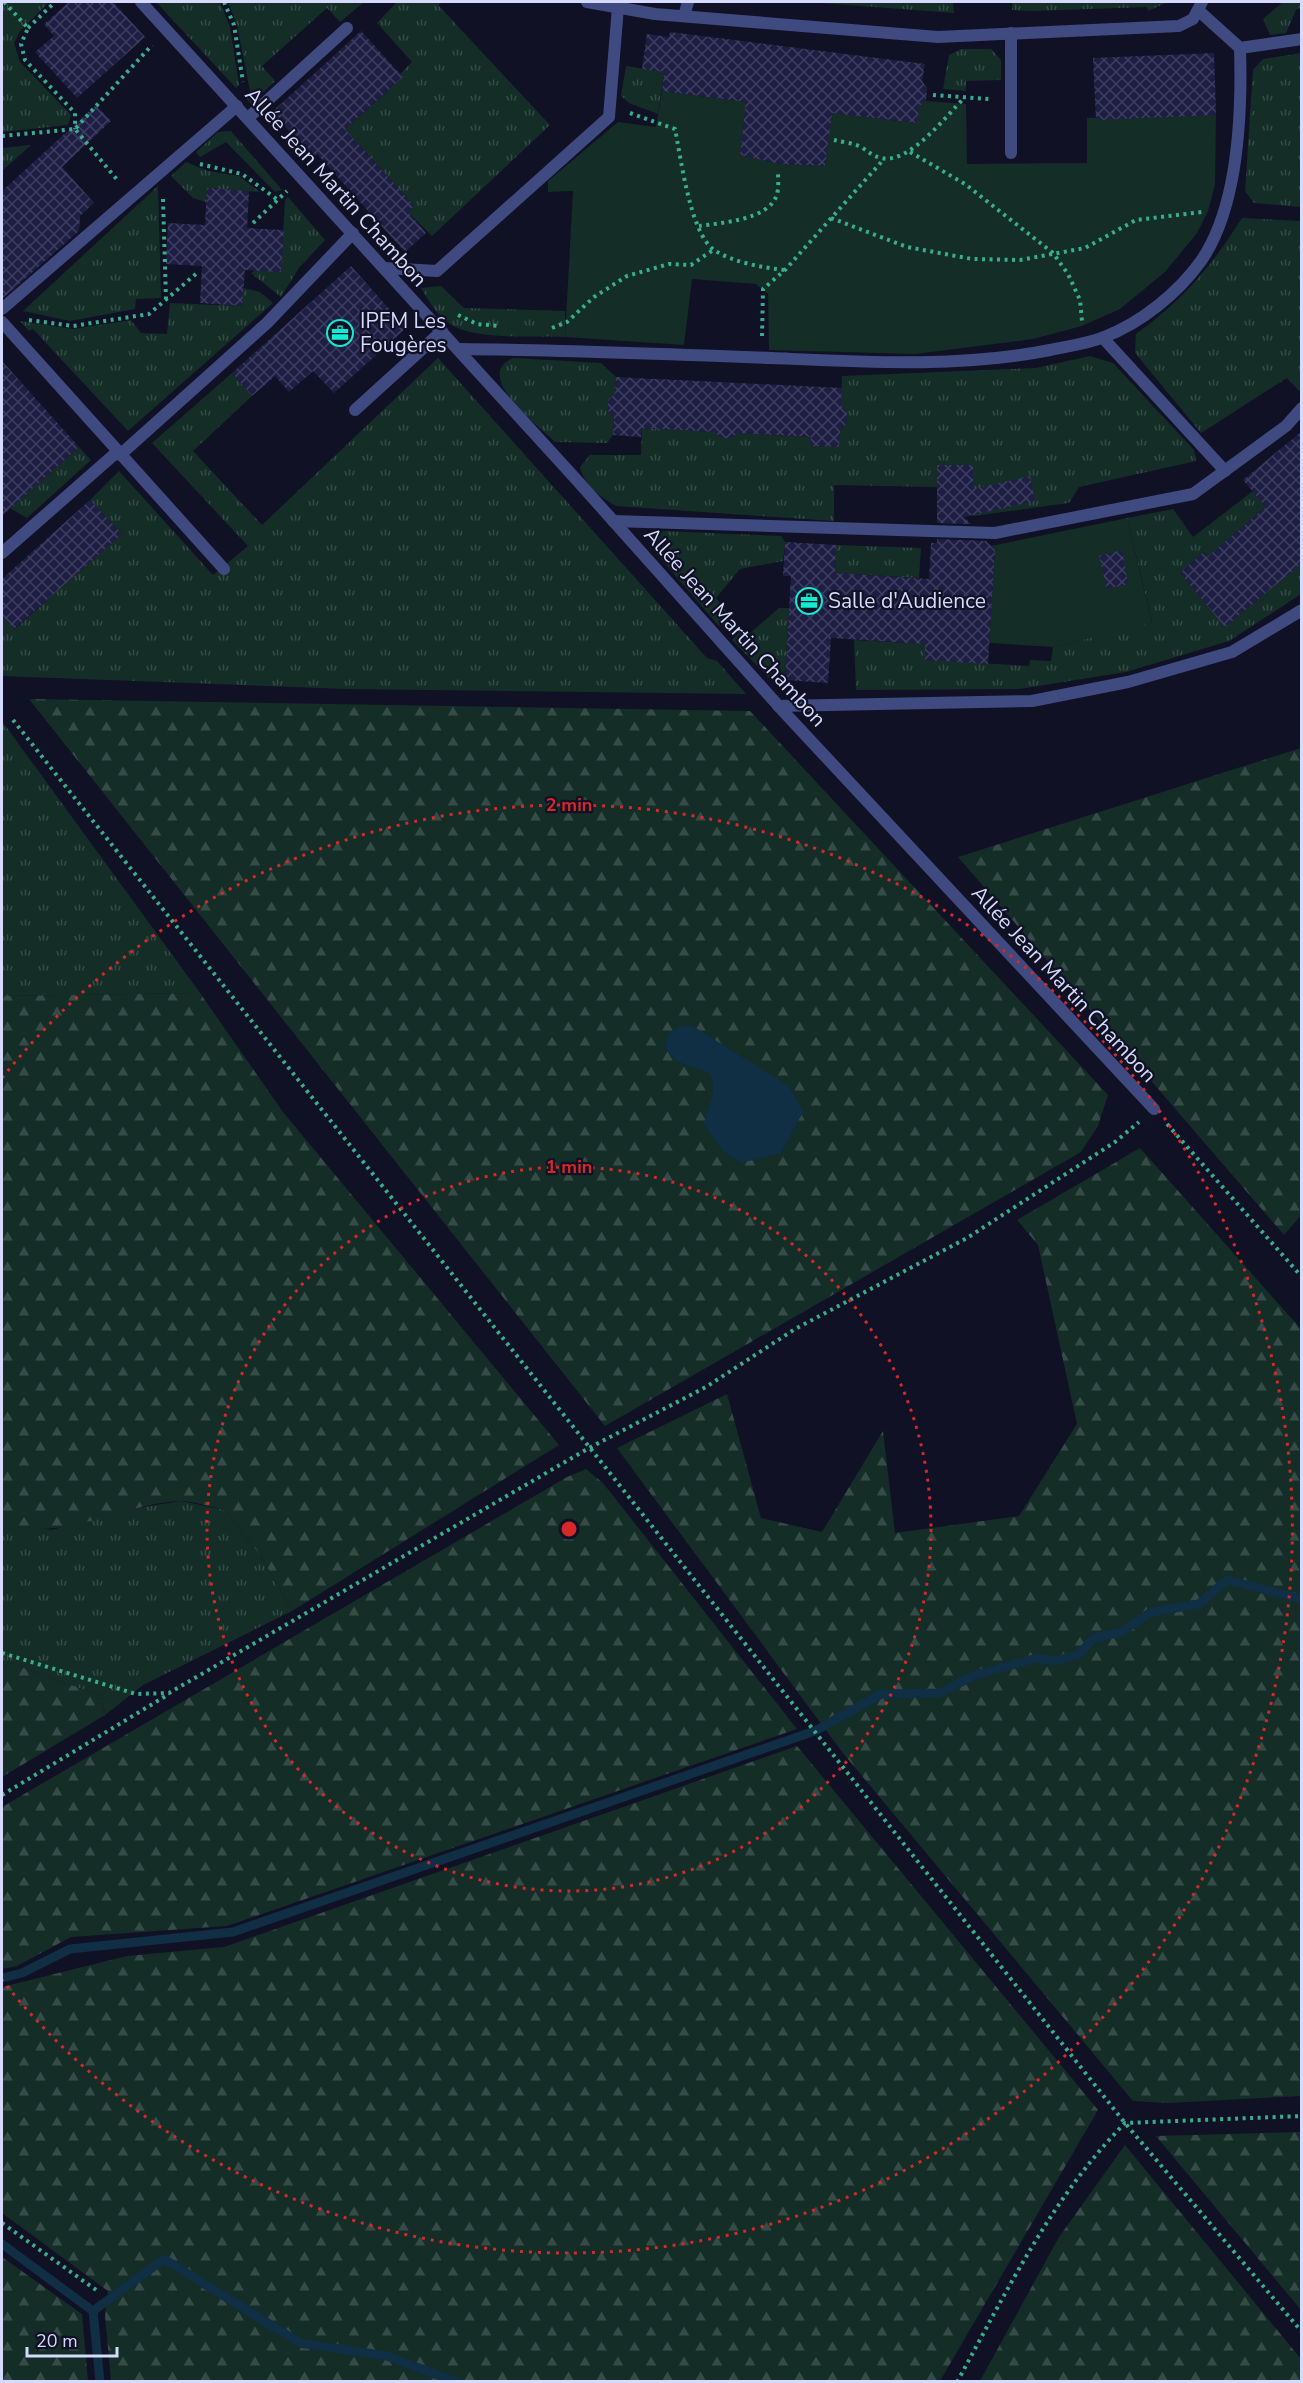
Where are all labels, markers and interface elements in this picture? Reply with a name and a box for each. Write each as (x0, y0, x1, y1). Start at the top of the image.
street label: Allée Jean Martin Chambon (239, 81, 433, 293)
place label: IPFM Les Fougères (360, 307, 447, 359)
office icon: IPFM Les Fougères (325, 318, 355, 348)
street label: Allée Jean Martin Chambon (638, 521, 832, 733)
office icon: Salle d'Audience (794, 586, 824, 616)
place label: Salle d'Audience (828, 587, 986, 615)
text: 2 min (546, 793, 592, 817)
street label: Allée Jean Martin Chambon (965, 880, 1163, 1088)
text: 1 min (546, 1155, 592, 1179)
centre of rings (559, 1519, 579, 1539)
scale bar (27, 2320, 117, 2358)
text: 20 m (36, 2329, 78, 2353)

